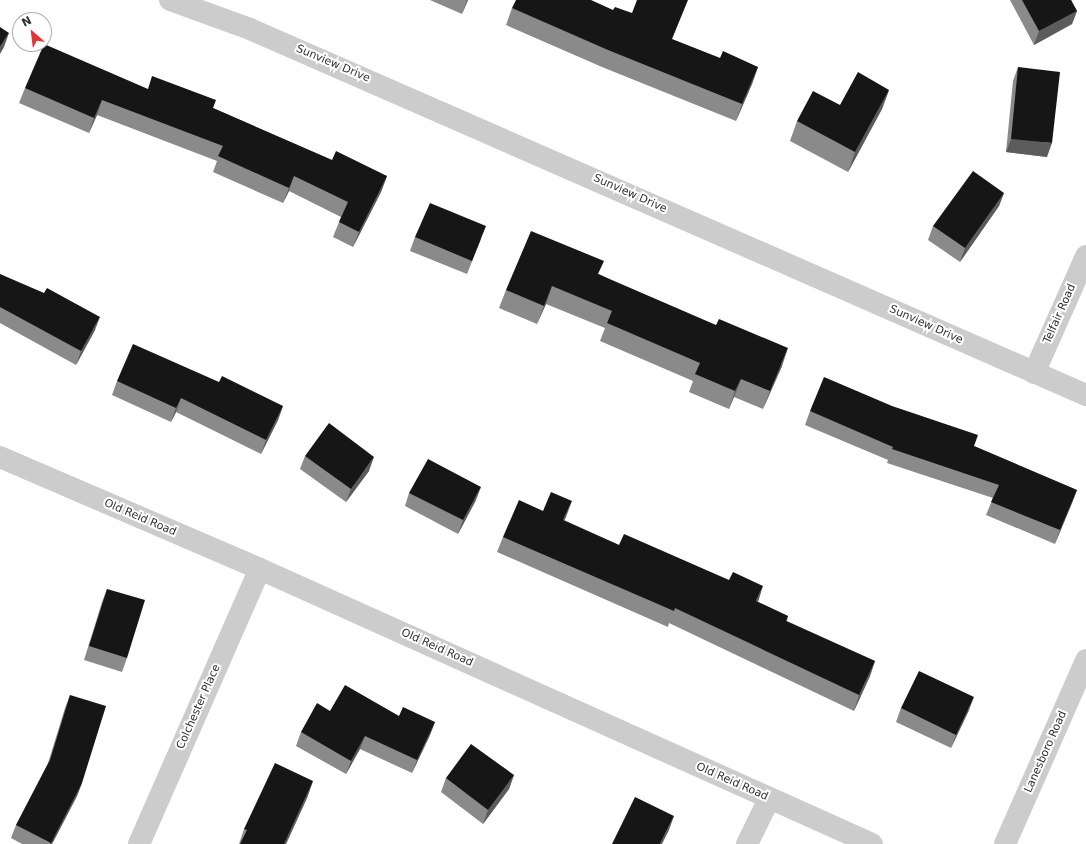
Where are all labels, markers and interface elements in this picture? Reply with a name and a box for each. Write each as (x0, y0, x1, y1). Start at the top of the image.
north arrow (12, 12, 52, 52)
text: N (19, 14, 34, 30)
street label: Sunview Drive (294, 42, 372, 86)
street label: Sunview Drive (591, 172, 669, 216)
street label: Telfair Road (1041, 282, 1079, 346)
street label: Sunview Drive (887, 303, 965, 347)
street label: Old Reid Road (102, 497, 178, 539)
street label: Old Reid Road (399, 626, 475, 670)
street label: Colchester Place (174, 663, 224, 751)
street label: Lanesboro Road (1022, 709, 1070, 795)
street label: Old Reid Road (694, 760, 770, 804)

